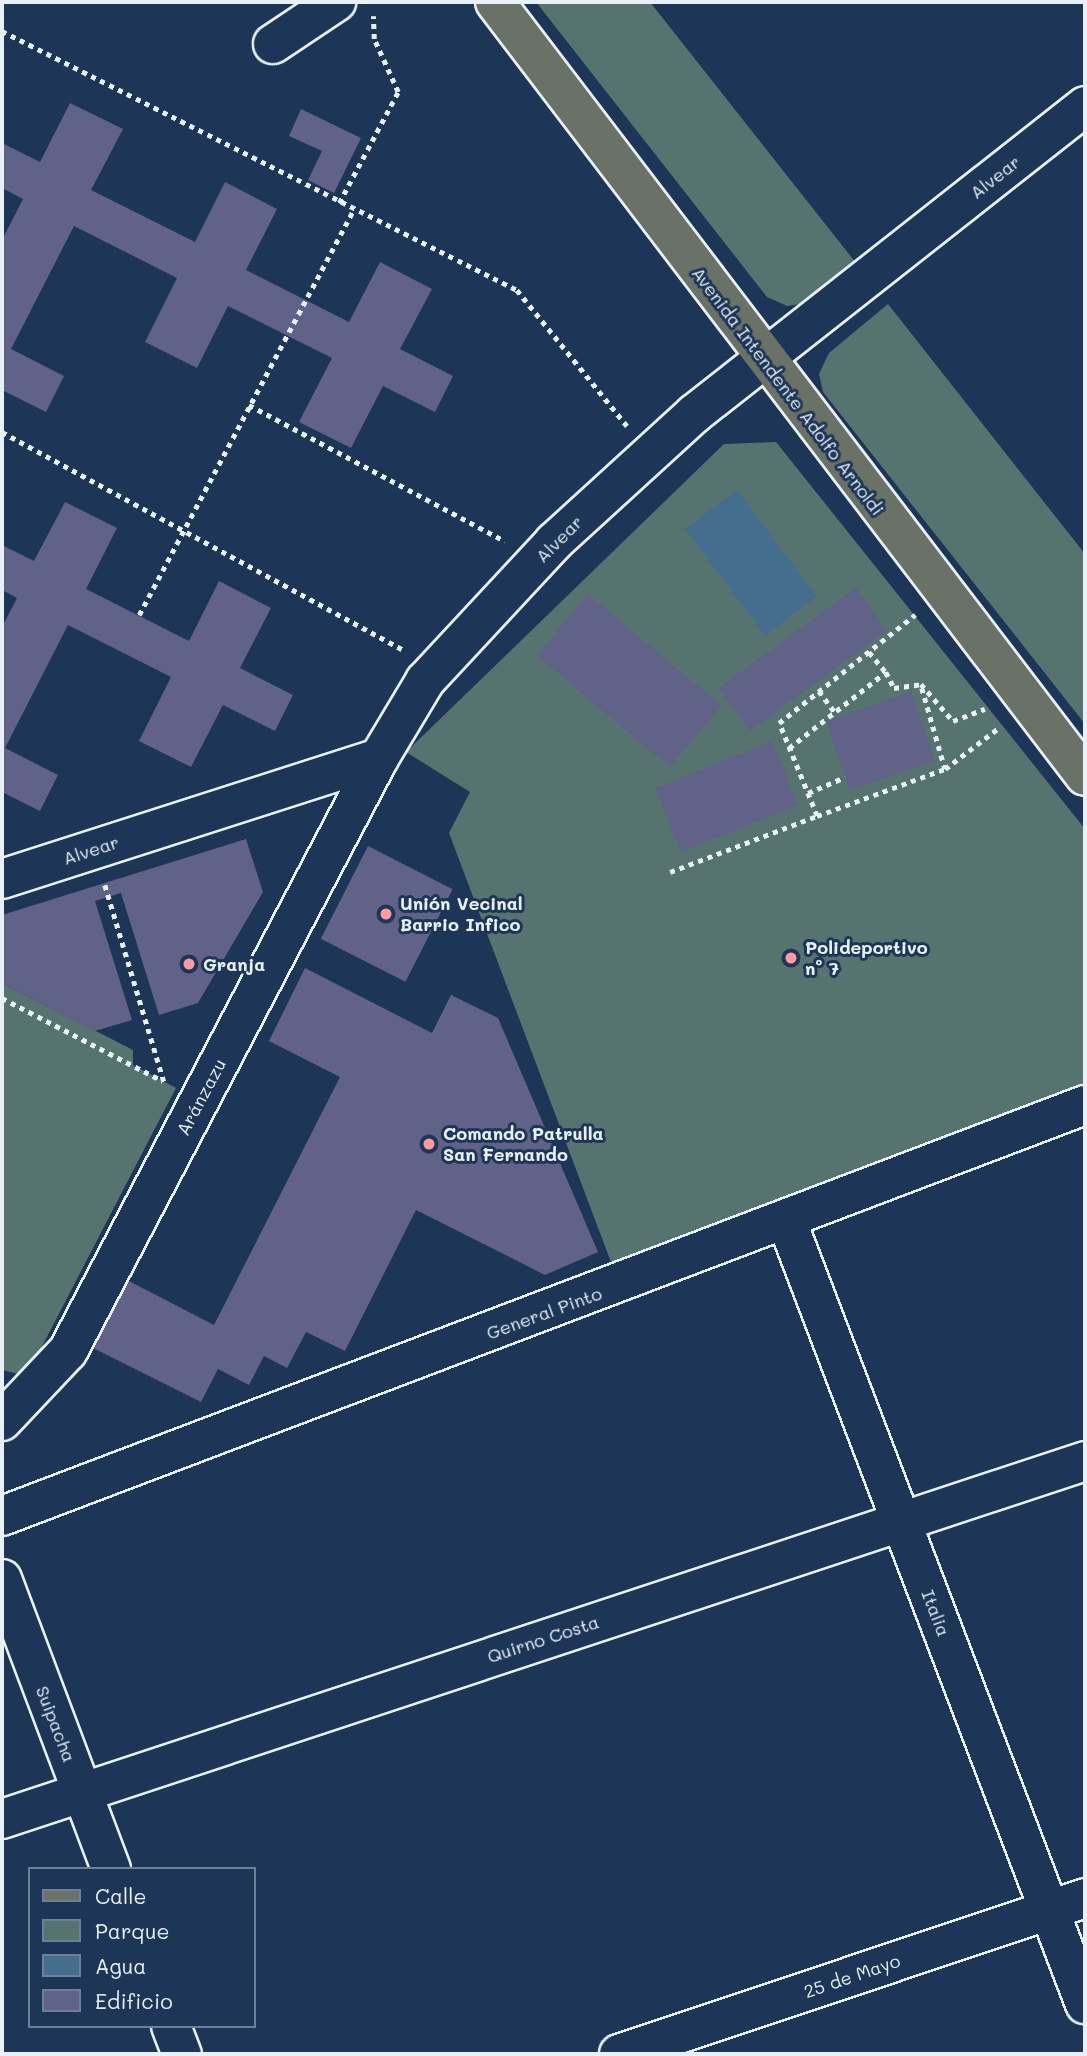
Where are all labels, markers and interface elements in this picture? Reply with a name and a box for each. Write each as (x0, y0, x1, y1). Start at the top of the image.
street label: Alvear (966, 151, 1024, 203)
street label: Avenida Intendente Adolfo Arnoldi (687, 263, 889, 519)
street label: Alvear (531, 511, 587, 567)
street label: Alvear (60, 831, 122, 869)
place label: Unión Vecinal Barrio Infico (400, 893, 523, 936)
marker: Unión Vecinal Barrio Infico (378, 906, 394, 922)
place label: Polideportivo n° 7 (805, 937, 928, 979)
marker: Polideportivo n° 7 (783, 950, 799, 966)
place label: Granja (203, 953, 265, 975)
marker: Granja (181, 956, 197, 972)
street label: Aránzazu (172, 1055, 230, 1139)
place label: Comando Patrulla San Fernando (443, 1123, 604, 1166)
marker: Comando Patrulla San Fernando (421, 1136, 437, 1152)
street label: General Pinto (483, 1282, 605, 1344)
street label: Italia (917, 1587, 955, 1639)
street label: Quirno Costa (484, 1611, 602, 1667)
street label: Suipacha (32, 1683, 80, 1765)
legend (28, 1867, 256, 2028)
text: Calle (95, 1882, 147, 1909)
text: Parque (95, 1917, 169, 1944)
street label: 25 de Mayo (801, 1949, 903, 2003)
text: Agua (95, 1952, 146, 1979)
text: Edificio (95, 1987, 173, 2014)

